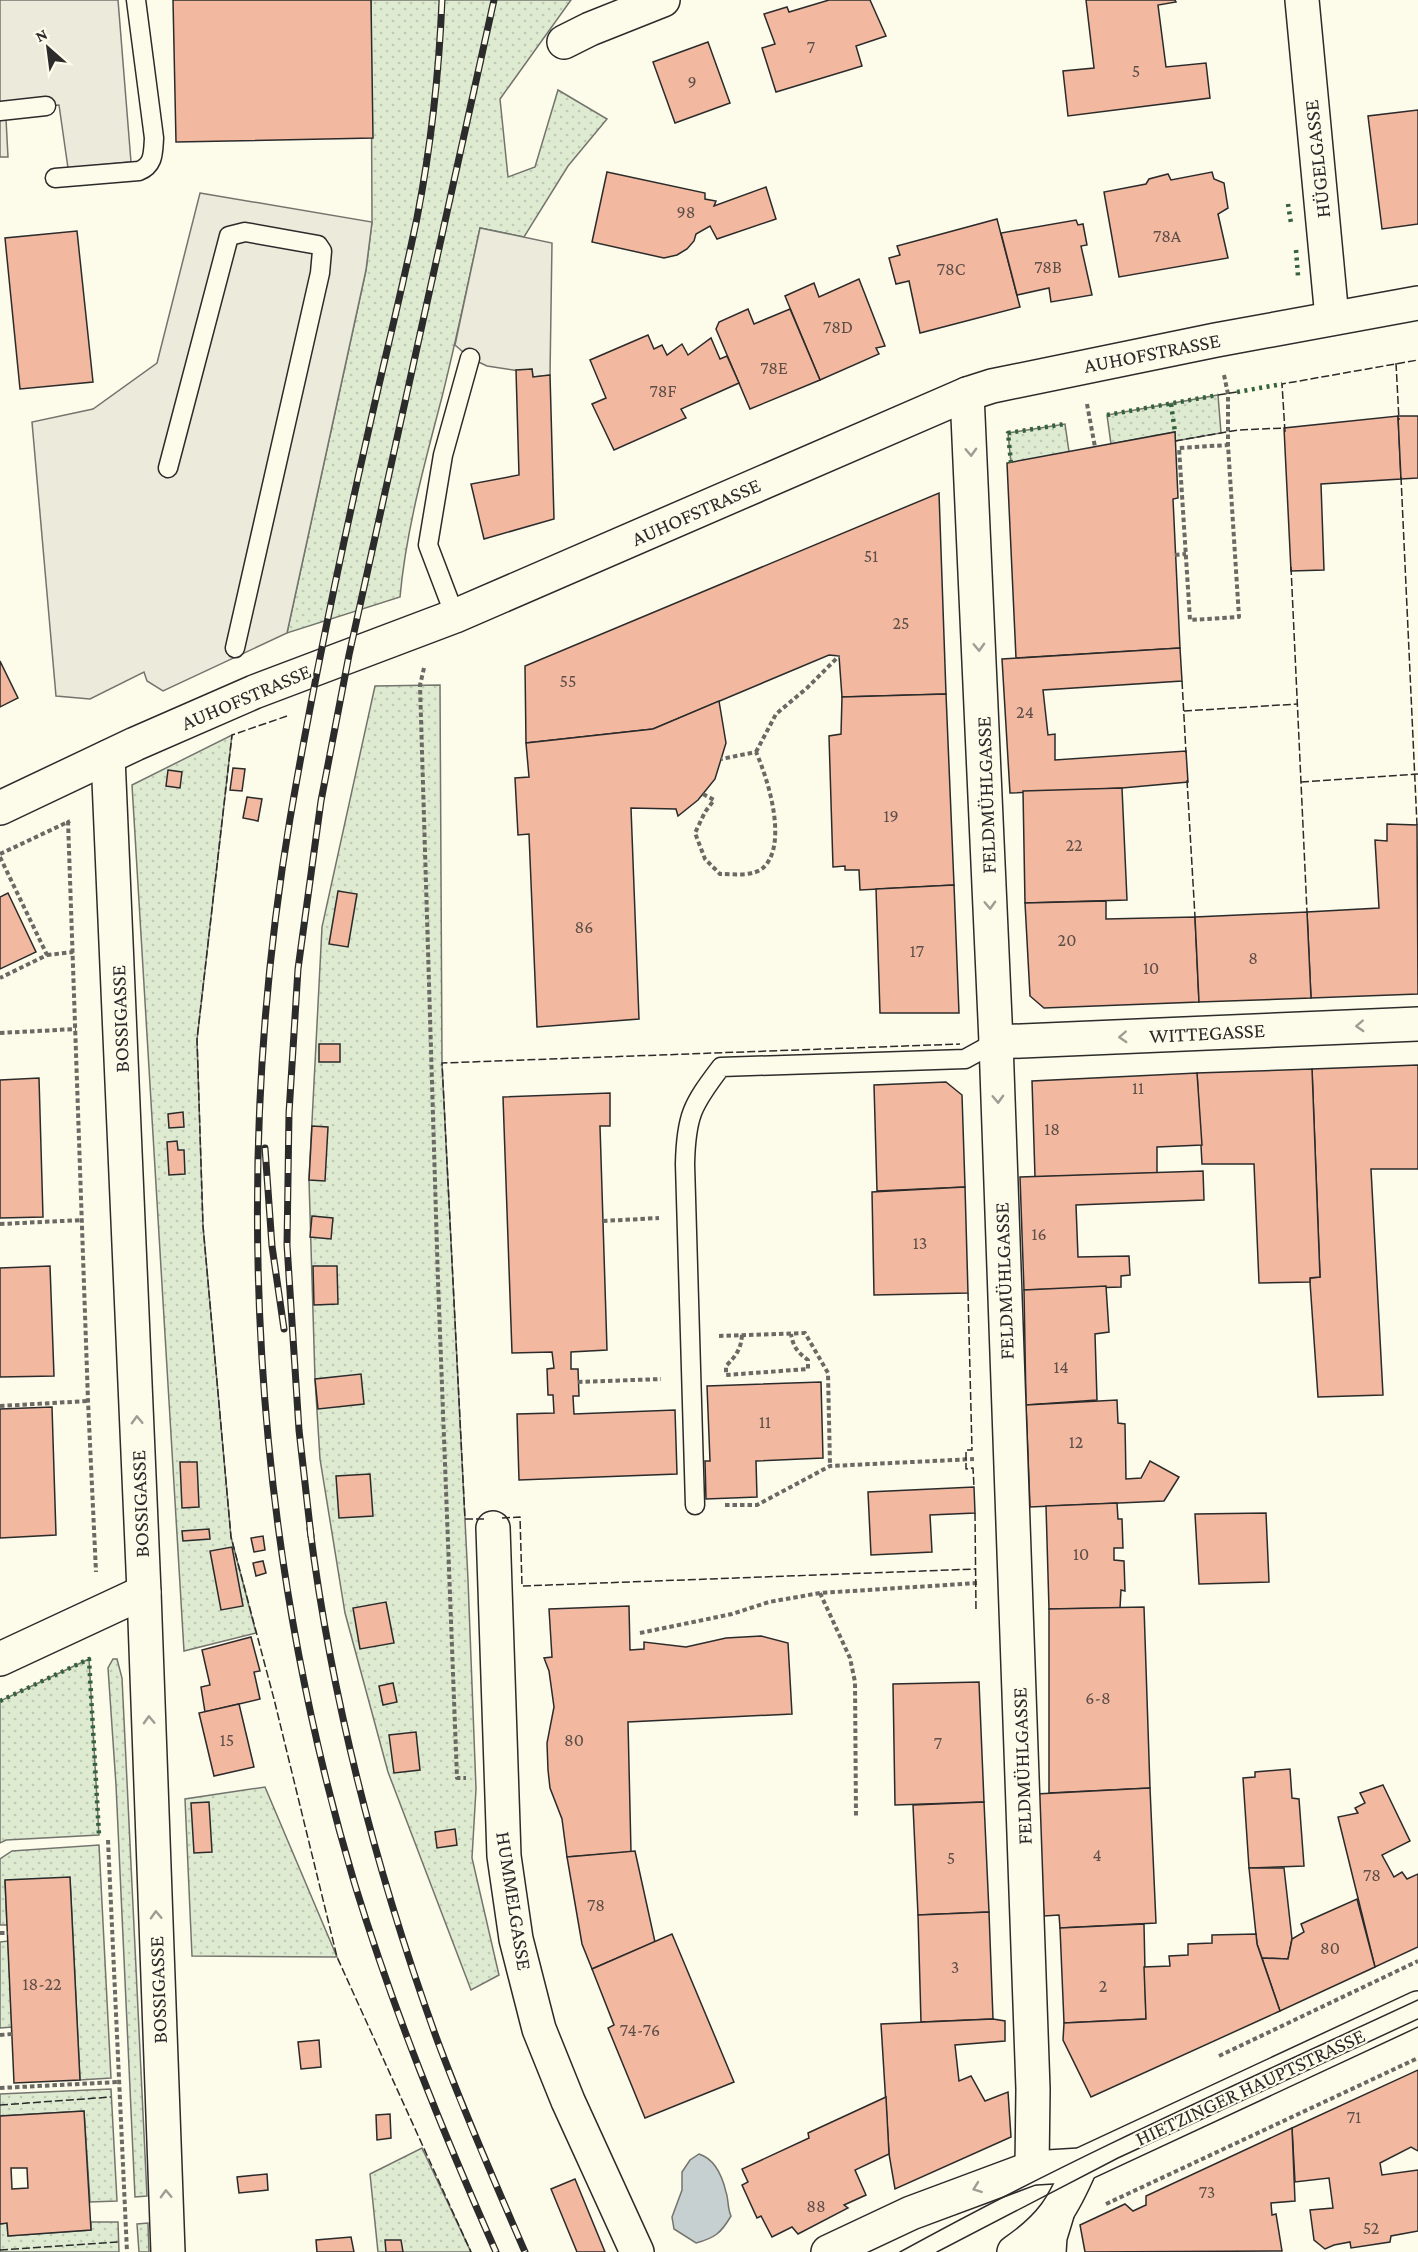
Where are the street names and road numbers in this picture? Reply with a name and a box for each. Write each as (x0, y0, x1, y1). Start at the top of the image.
street label: HÜGELGASSE (1299, 99, 1335, 219)
street label: AUHOFSTRASSE (1082, 328, 1222, 378)
street label: AUHOFSTRASSE (628, 473, 764, 551)
street label: AUHOFSTRASSE (178, 659, 314, 735)
street label: FELDMÜHLGASSE (971, 716, 1001, 874)
street label: BOSSIGASSE (106, 965, 134, 1073)
street label: WITTEGASSE (1148, 1018, 1266, 1048)
street label: FELDMÜHLGASSE (989, 1202, 1019, 1360)
street label: BOSSIGASSE (126, 1450, 154, 1558)
street label: FELDMÜHLGASSE (1007, 1687, 1037, 1845)
street label: HUMMELGASSE (491, 1830, 537, 1972)
street label: BOSSIGASSE (144, 1936, 172, 2044)
street label: HIETZINGER HAUPTSTRASSE (1131, 2023, 1369, 2151)

